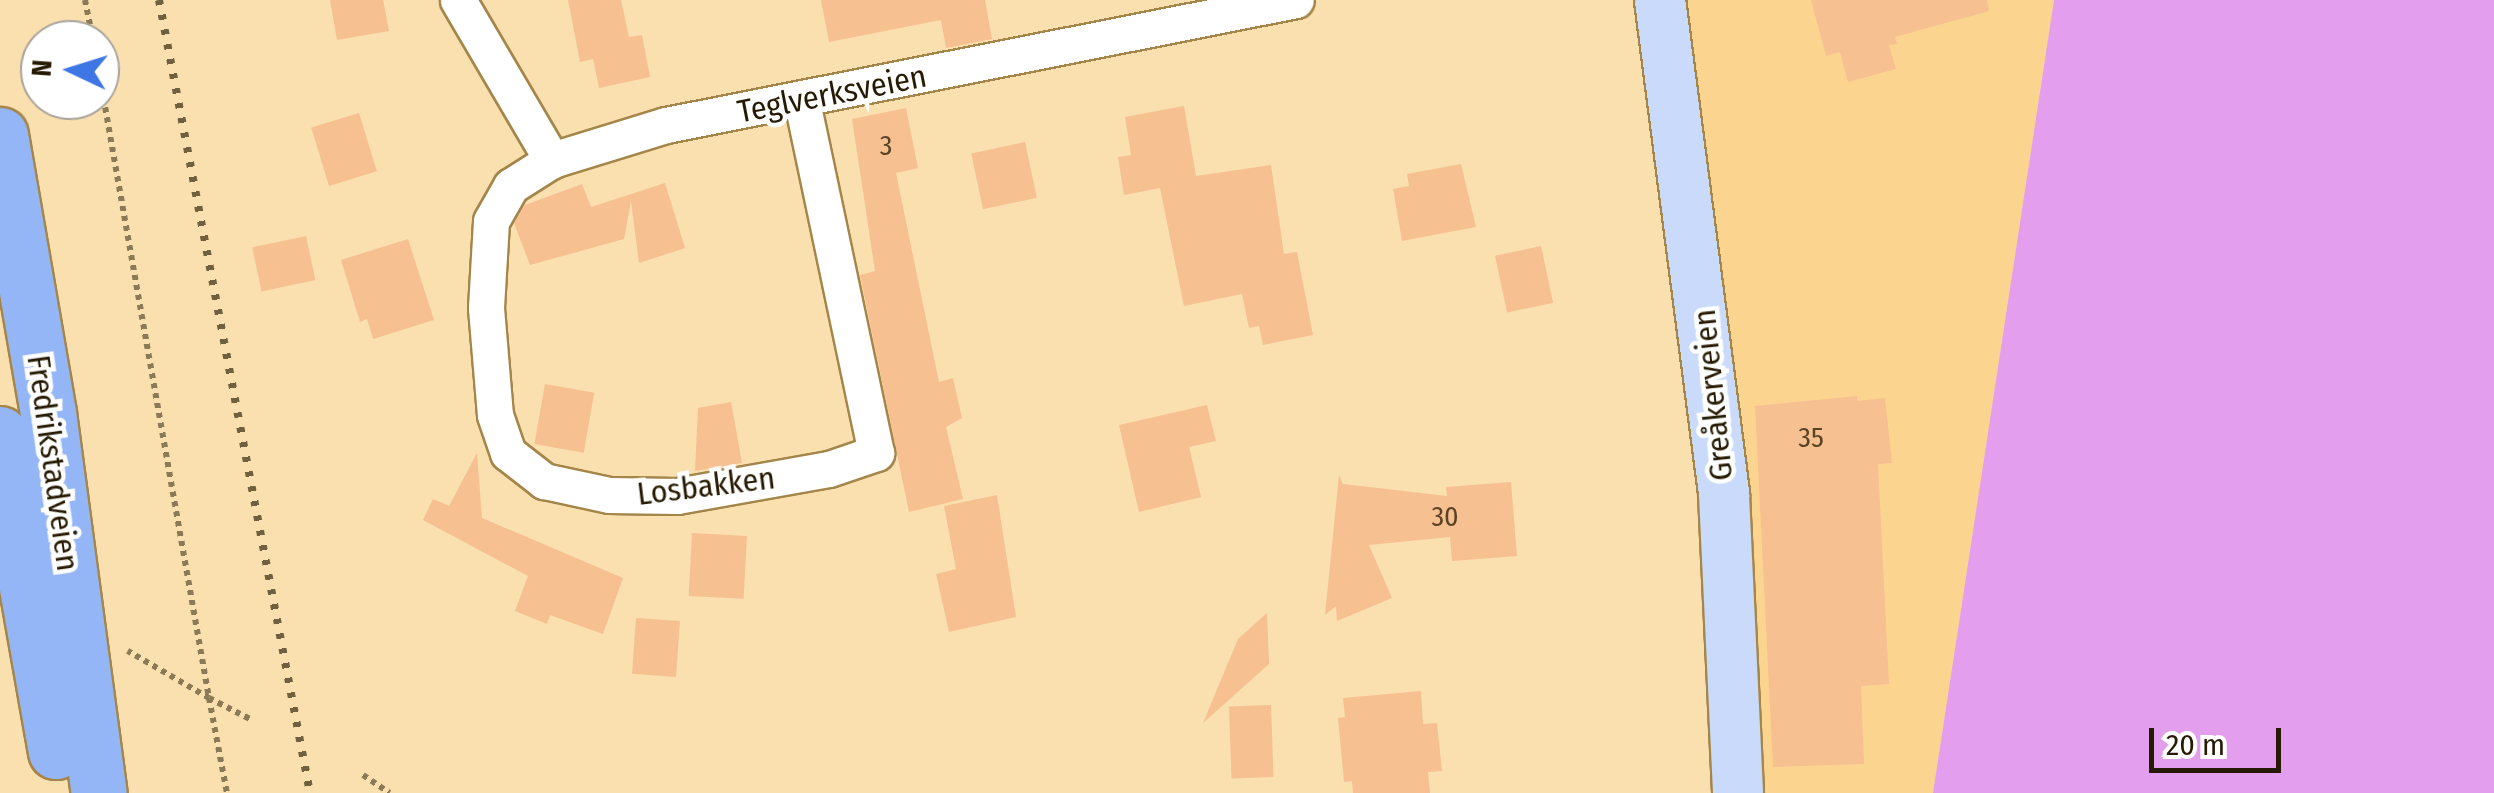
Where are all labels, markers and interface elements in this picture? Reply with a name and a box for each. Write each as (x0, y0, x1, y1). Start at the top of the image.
north arrow (20, 20, 120, 120)
street label: Teglverksveien (734, 57, 930, 131)
text: N (25, 58, 59, 78)
house number: 3 (880, 129, 892, 163)
street label: Greåkerveien (1685, 307, 1741, 483)
street label: Fredrikstadveien (19, 353, 87, 573)
house number: 35 (1798, 421, 1824, 455)
street label: Losbakken (635, 458, 777, 514)
house number: 30 (1431, 500, 1459, 534)
scale bar (2154, 708, 2286, 770)
text: 20 m (2166, 727, 2225, 763)

